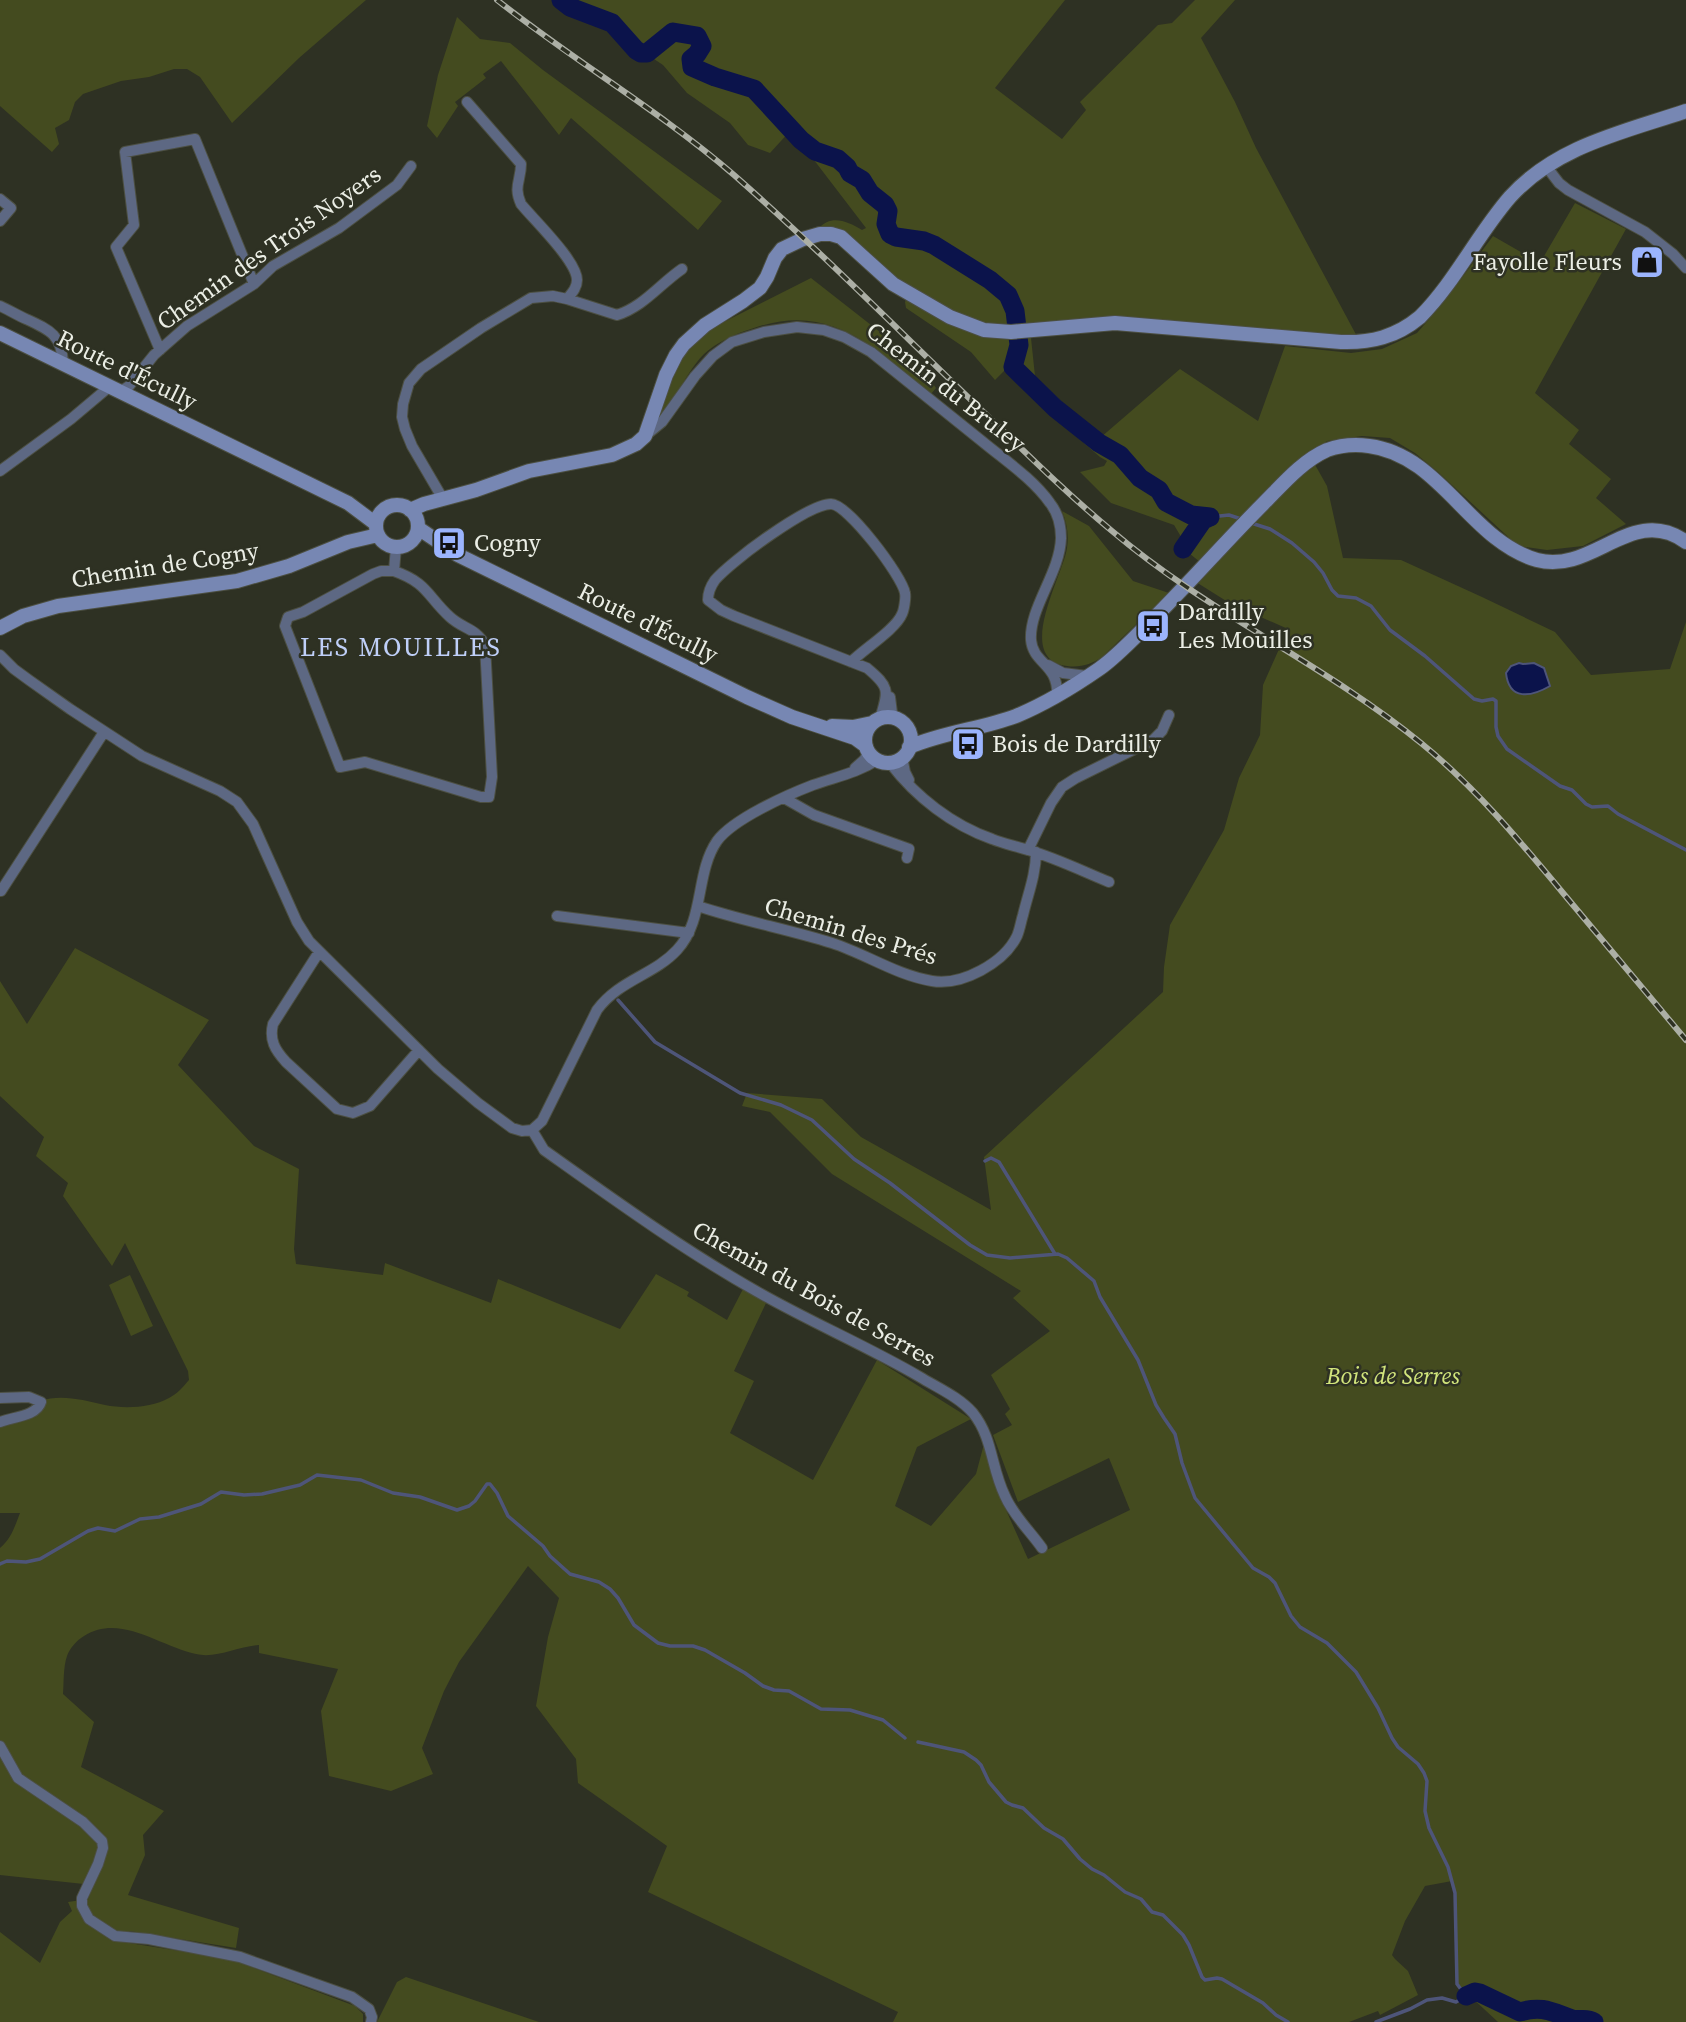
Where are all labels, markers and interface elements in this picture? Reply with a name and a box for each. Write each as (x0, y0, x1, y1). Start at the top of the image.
street label: Chemin des Trois Noyers (150, 158, 387, 338)
shop icon: Fayolle Fleurs (1628, 243, 1666, 281)
place label: Fayolle Fleurs (1473, 245, 1622, 278)
street label: Chemin du Bruley (860, 314, 1034, 460)
street label: Route d'Écully (52, 321, 203, 418)
bus stop icon: Cogny (430, 524, 468, 562)
place label: Cogny (474, 526, 542, 559)
street label: Chemin de Cogny (69, 533, 262, 596)
street label: Route d'Écully (573, 574, 724, 671)
place label: Dardilly Les Mouilles (1178, 595, 1313, 656)
bus stop icon: Dardilly Les Mouilles (1134, 607, 1172, 645)
district label: LES MOUILLES (300, 629, 502, 665)
bus stop icon: Bois de Dardilly (949, 725, 987, 763)
place label: Bois de Dardilly (992, 727, 1162, 760)
street label: Chemin des Prés (761, 889, 942, 972)
street label: Chemin du Bois de Serres (687, 1213, 942, 1374)
park label: Bois de Serres (1325, 1359, 1460, 1392)

